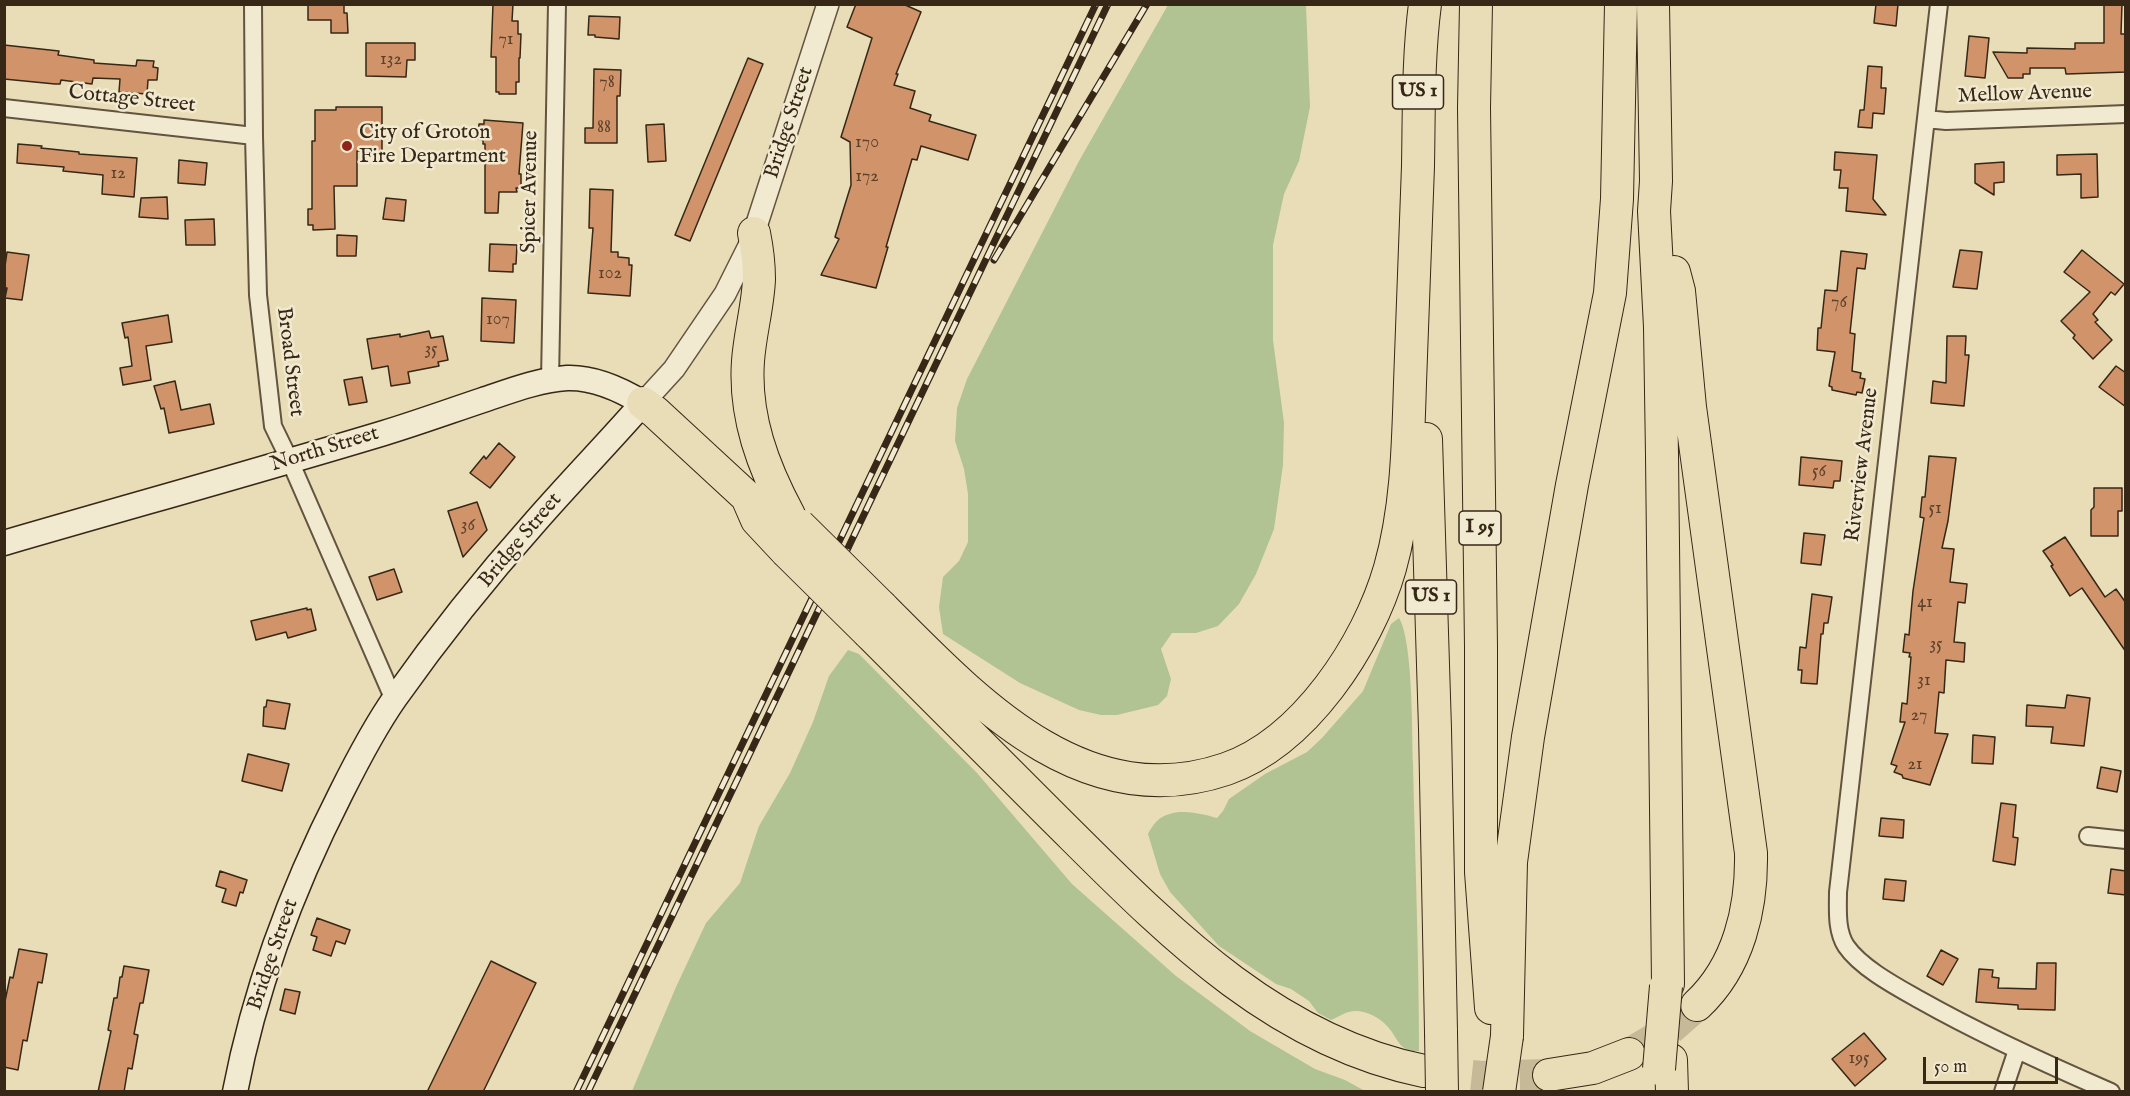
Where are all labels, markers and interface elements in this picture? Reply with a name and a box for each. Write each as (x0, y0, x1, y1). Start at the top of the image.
house number: 71 (498, 29, 514, 51)
house number: 132 (380, 49, 402, 71)
street label: Bridge Street (760, 64, 820, 182)
house number: 78 (599, 72, 615, 94)
road number: US 1 (1392, 75, 1444, 109)
street label: Mellow Avenue (1957, 80, 2093, 110)
street label: Cottage Street (67, 81, 197, 119)
house number: 88 (597, 117, 611, 139)
place label: City of Groton Fire Department (359, 121, 506, 171)
street label: Spicer Avenue (517, 130, 545, 254)
house number: 170 (855, 132, 879, 154)
marker: City of Groton Fire Department (340, 139, 354, 153)
house number: 12 (110, 163, 126, 185)
house number: 172 (855, 166, 879, 188)
house number: 102 (598, 263, 622, 285)
house number: 76 (1831, 292, 1847, 314)
street label: Broad Street (270, 306, 308, 418)
house number: 107 (486, 309, 510, 331)
house number: 35 (424, 339, 438, 361)
street label: Riverview Avenue (1841, 387, 1885, 543)
street label: North Street (268, 422, 382, 478)
house number: 56 (1812, 461, 1826, 483)
street label: Bridge Street (474, 488, 568, 594)
house number: 51 (1928, 498, 1942, 520)
road number: I 95 (1459, 511, 1501, 545)
house number: 36 (461, 515, 475, 537)
road number: US 1 (1406, 580, 1456, 614)
house number: 41 (1917, 592, 1933, 614)
house number: 35 (1929, 634, 1943, 656)
house number: 31 (1917, 670, 1931, 692)
house number: 27 (1911, 705, 1927, 727)
house number: 21 (1907, 754, 1923, 776)
street label: Bridge Street (243, 896, 305, 1014)
scale bar (1926, 1045, 2061, 1083)
house number: 195 (1848, 1048, 1870, 1070)
text: 50 m (1934, 1056, 1967, 1079)

